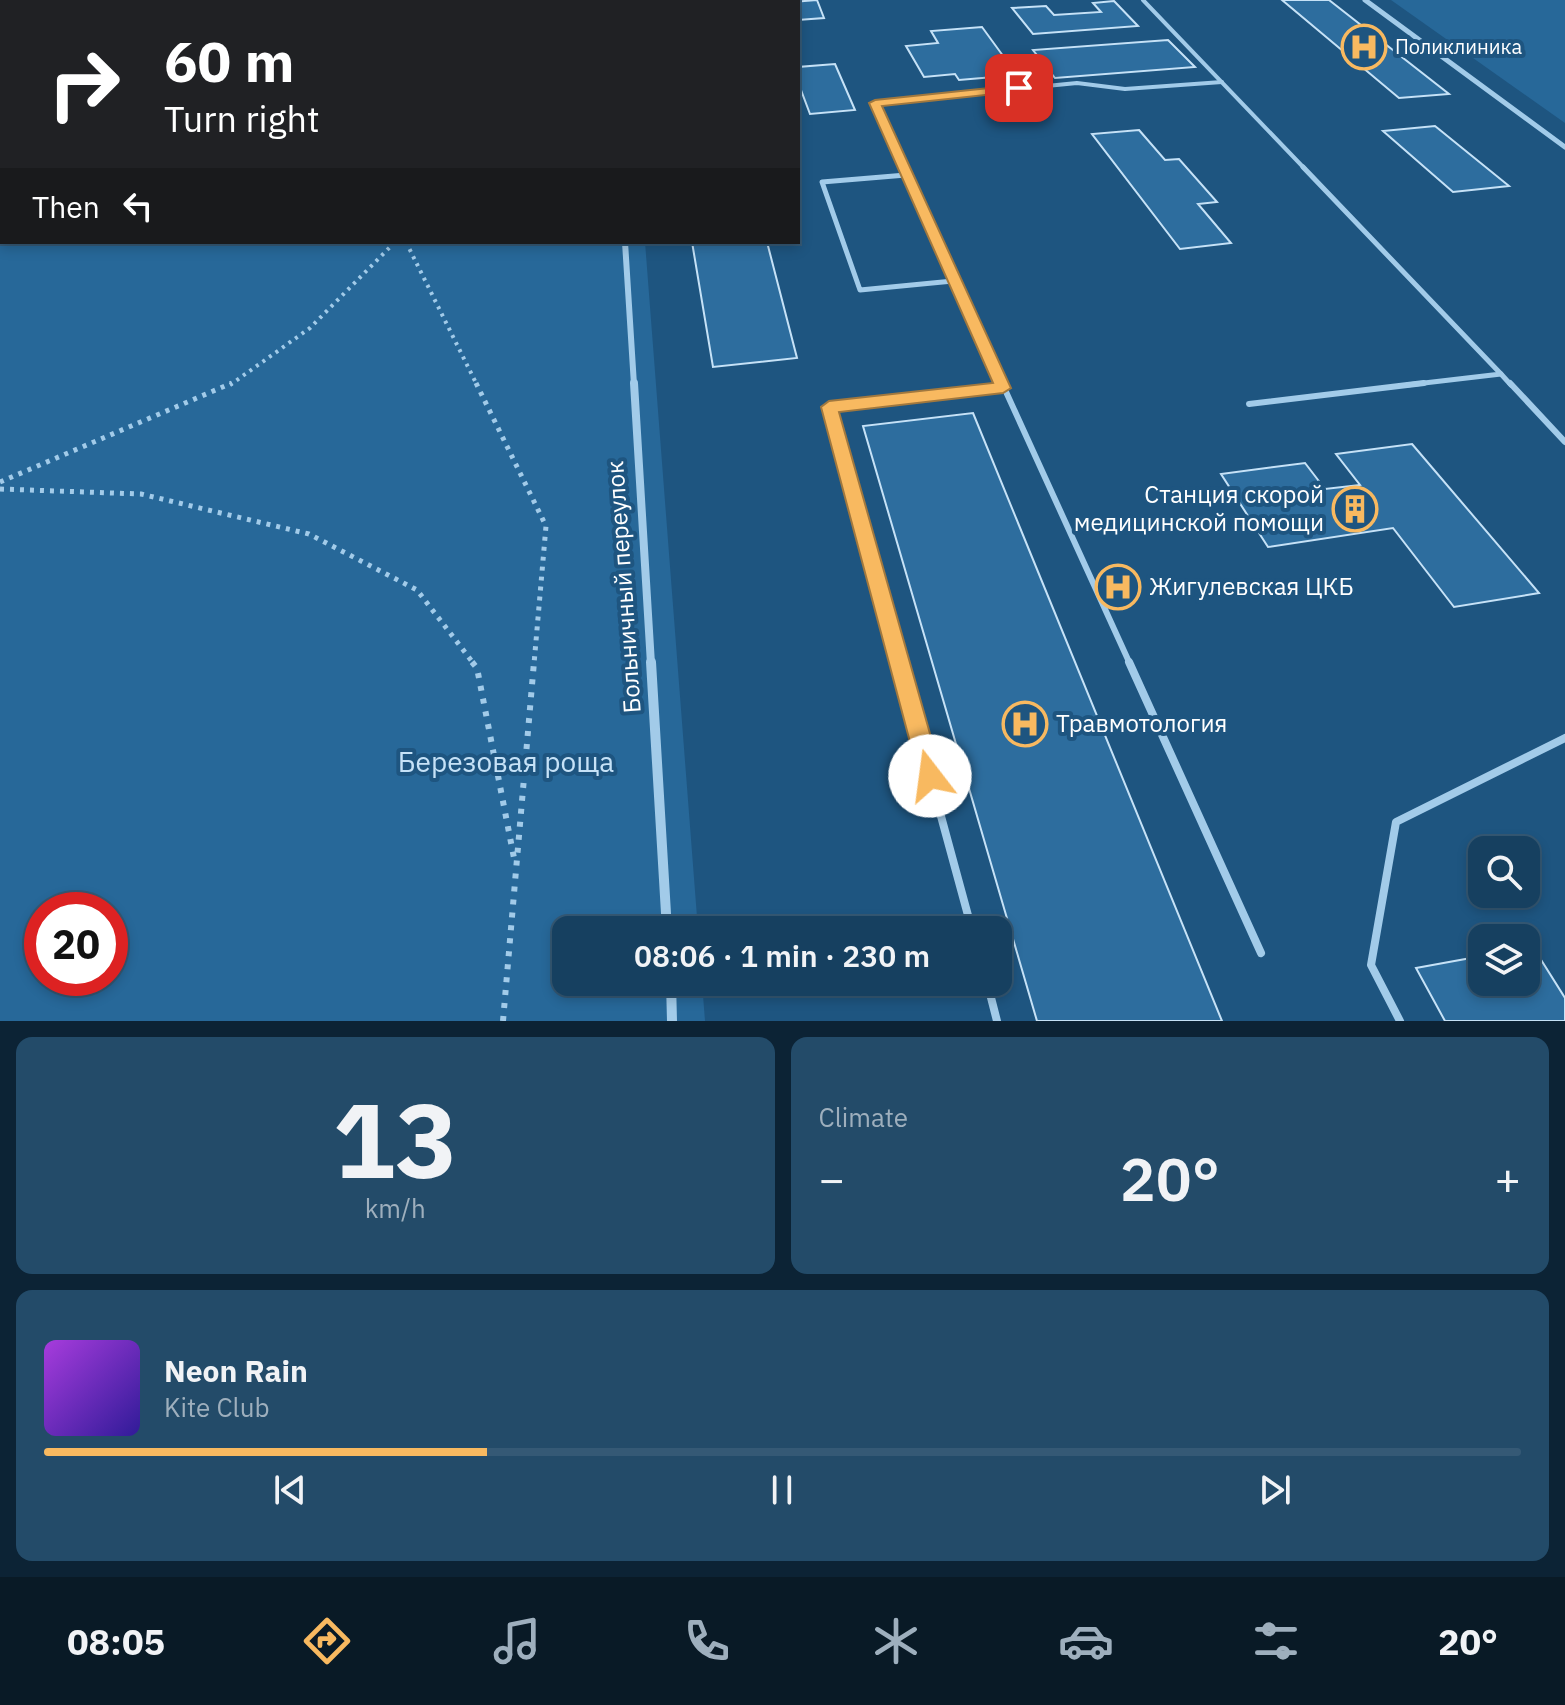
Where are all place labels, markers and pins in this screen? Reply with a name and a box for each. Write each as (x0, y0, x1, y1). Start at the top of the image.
hospital icon: Поликлиника (1340, 23, 1388, 71)
place label: Поликлиника (1395, 33, 1522, 60)
pin (985, 54, 1053, 122)
place label: Станция скорой медицинской помощи (1074, 478, 1324, 538)
building icon: Станция скорой медицинской помощи (1331, 485, 1379, 533)
hospital icon: Жигулевская ЦКБ (1094, 563, 1142, 611)
place label: Жигулевская ЦКБ (1149, 570, 1354, 602)
hospital icon: Травмотология (1001, 700, 1049, 748)
place label: Травмотология (1056, 707, 1227, 739)

